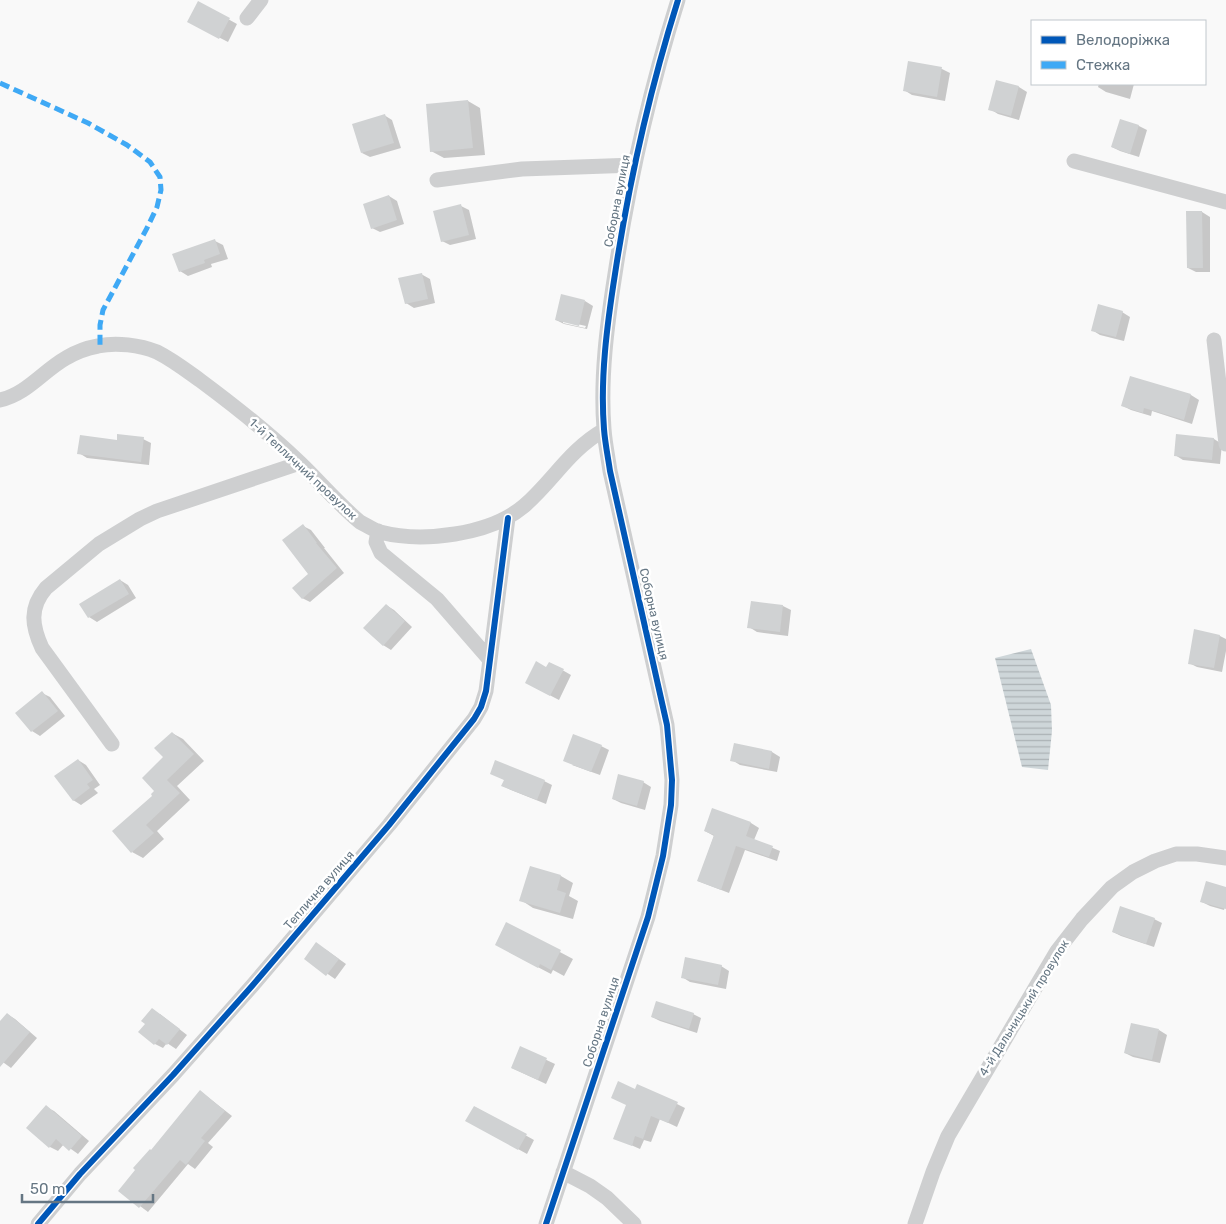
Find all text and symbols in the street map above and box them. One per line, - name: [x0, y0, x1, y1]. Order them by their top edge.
- legend: [1031, 20, 1206, 85]
- text: Велодоріжка: [1076, 31, 1170, 49]
- text: Стежка: [1076, 56, 1130, 74]
- street label: Соборна вулиця: [601, 154, 633, 248]
- street label: 1-й Тепличний провулок: [246, 415, 360, 523]
- street label: Соборна вулиця: [637, 567, 671, 661]
- street label: Теплична вулиця: [281, 848, 357, 932]
- street label: 4-й Дальницький провулок: [976, 937, 1072, 1079]
- street label: Соборна вулиця: [580, 975, 622, 1069]
- scale bar: [22, 1172, 154, 1204]
- text: 50 m: [30, 1180, 65, 1198]

